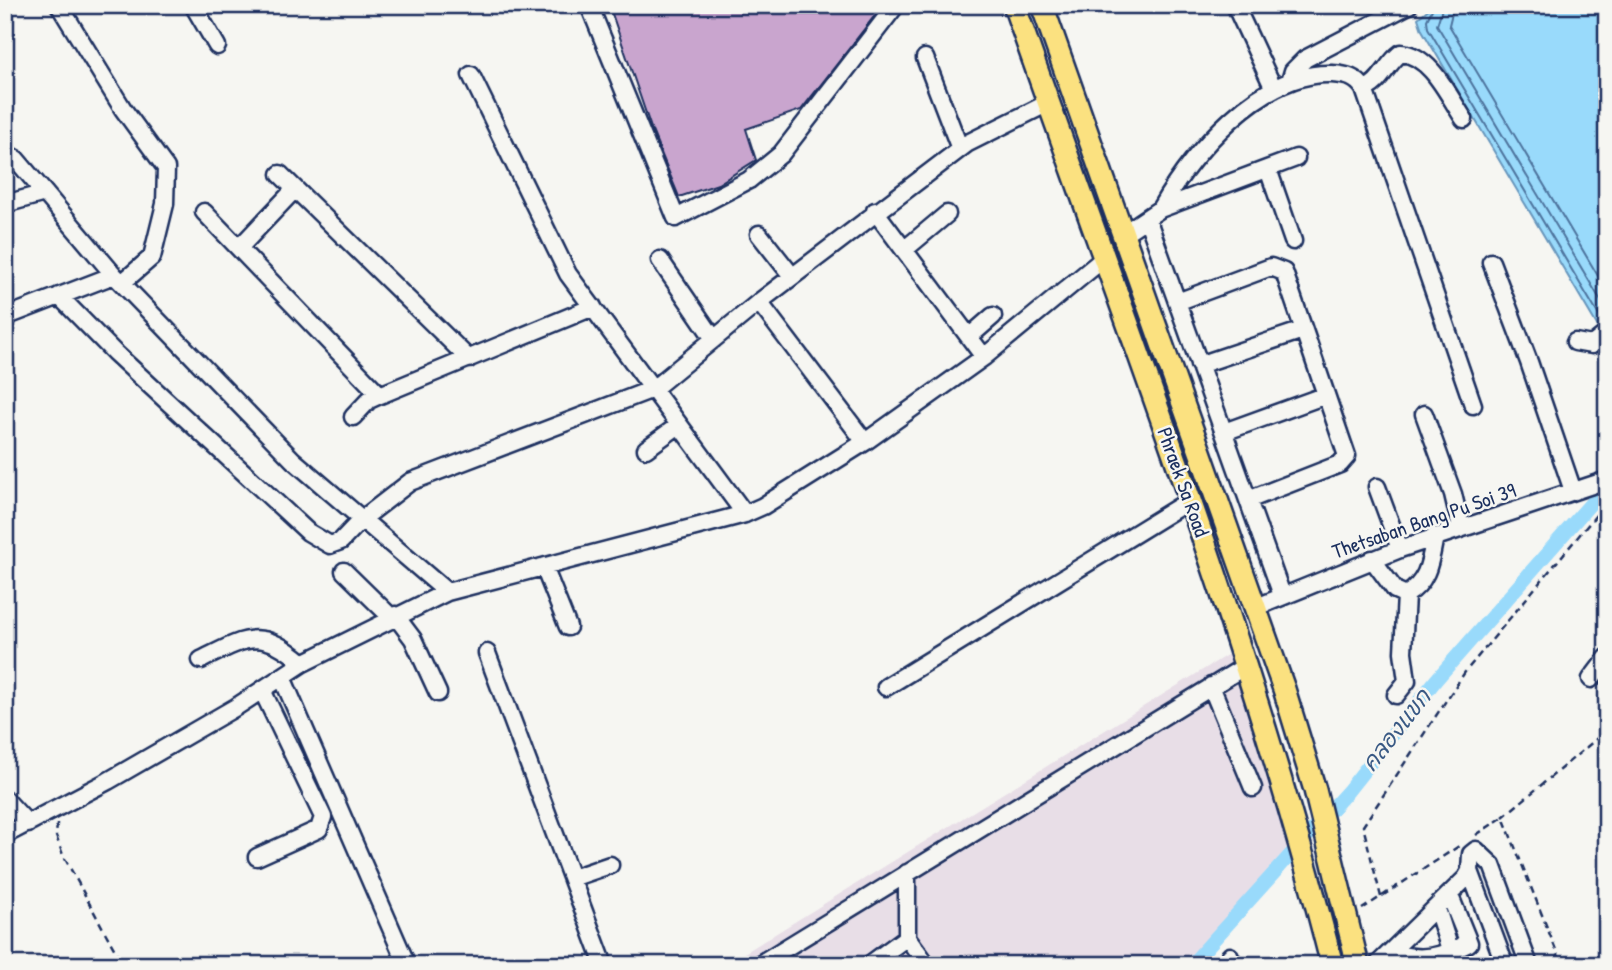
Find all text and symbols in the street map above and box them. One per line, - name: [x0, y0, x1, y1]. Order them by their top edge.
- street label: Phraek Sa Road: [1150, 423, 1217, 540]
- street label: Thetsaban Bang Pu Soi 39: [1328, 475, 1520, 566]
- water label: คลองแขก: [1354, 681, 1438, 777]

